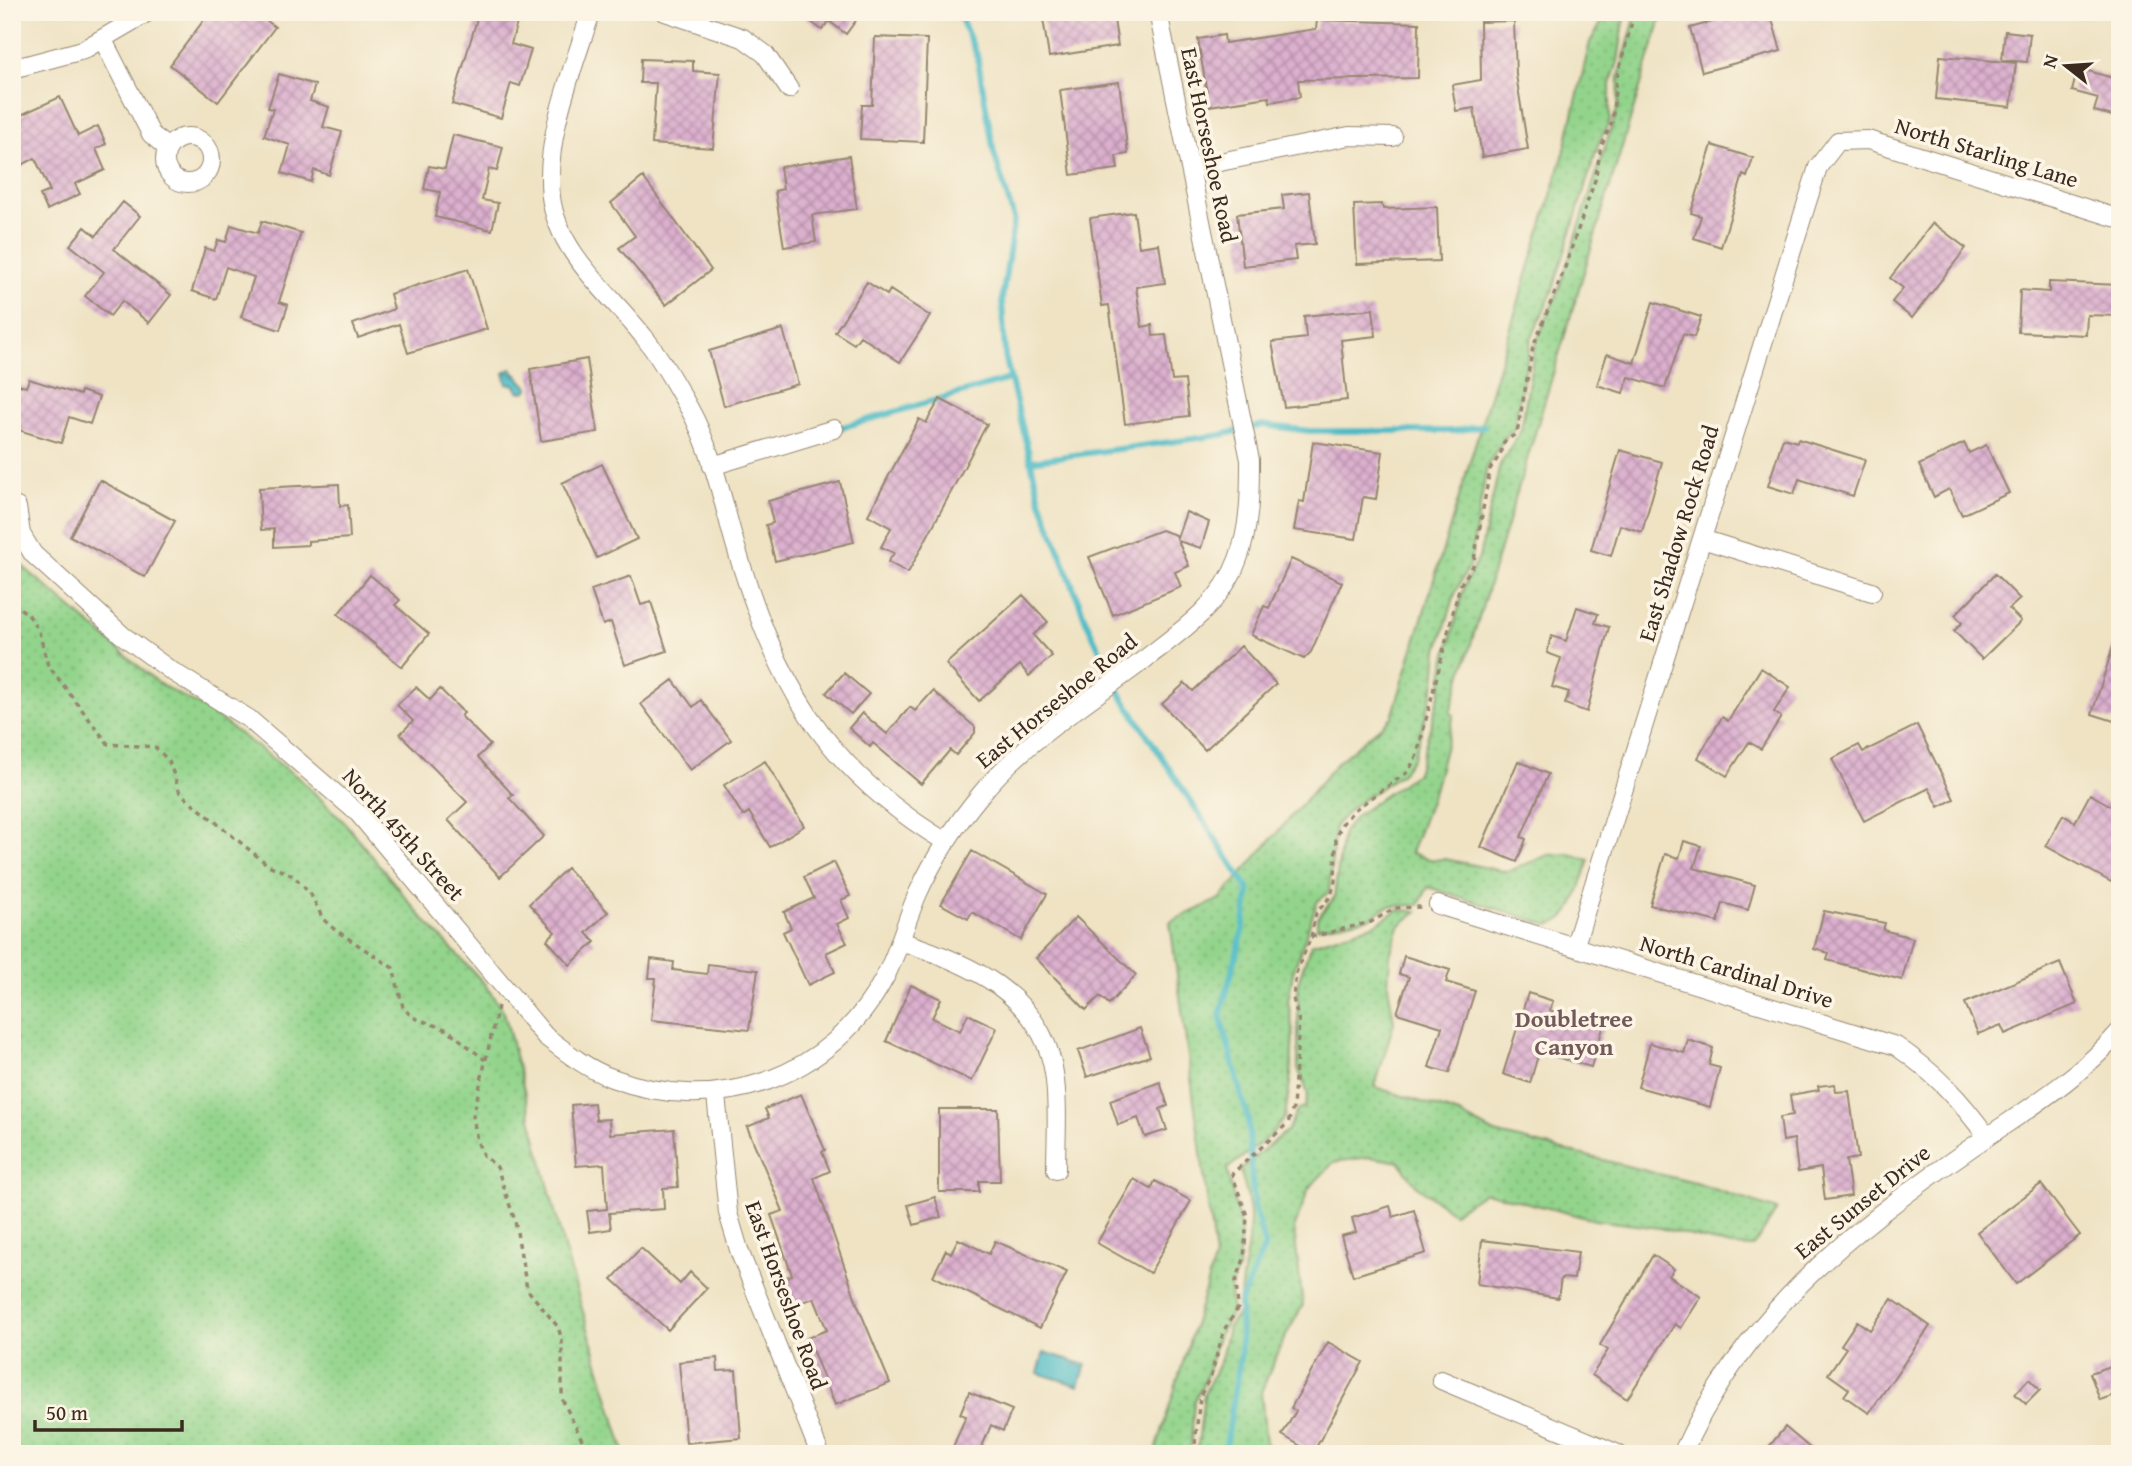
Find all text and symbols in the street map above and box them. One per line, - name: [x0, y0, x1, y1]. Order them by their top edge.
- north arrow: [2030, 32, 2100, 102]
- street label: East Horseshoe Road: [1173, 44, 1247, 246]
- text: N: [2034, 51, 2065, 71]
- street label: North Starling Lane: [1891, 108, 2083, 196]
- street label: East Shadow Rock Road: [1629, 420, 1727, 645]
- street label: East Horseshoe Road: [968, 624, 1144, 775]
- street label: North 45th Street: [335, 760, 473, 908]
- street label: North Cardinal Drive: [1636, 926, 1838, 1016]
- district label: Doubletree Canyon: [1515, 1001, 1633, 1064]
- street label: East Sunset Drive: [1787, 1136, 1937, 1266]
- street label: East Horseshoe Road: [737, 1196, 837, 1395]
- scale bar: [35, 1389, 182, 1433]
- text: 50 m: [46, 1397, 88, 1428]

